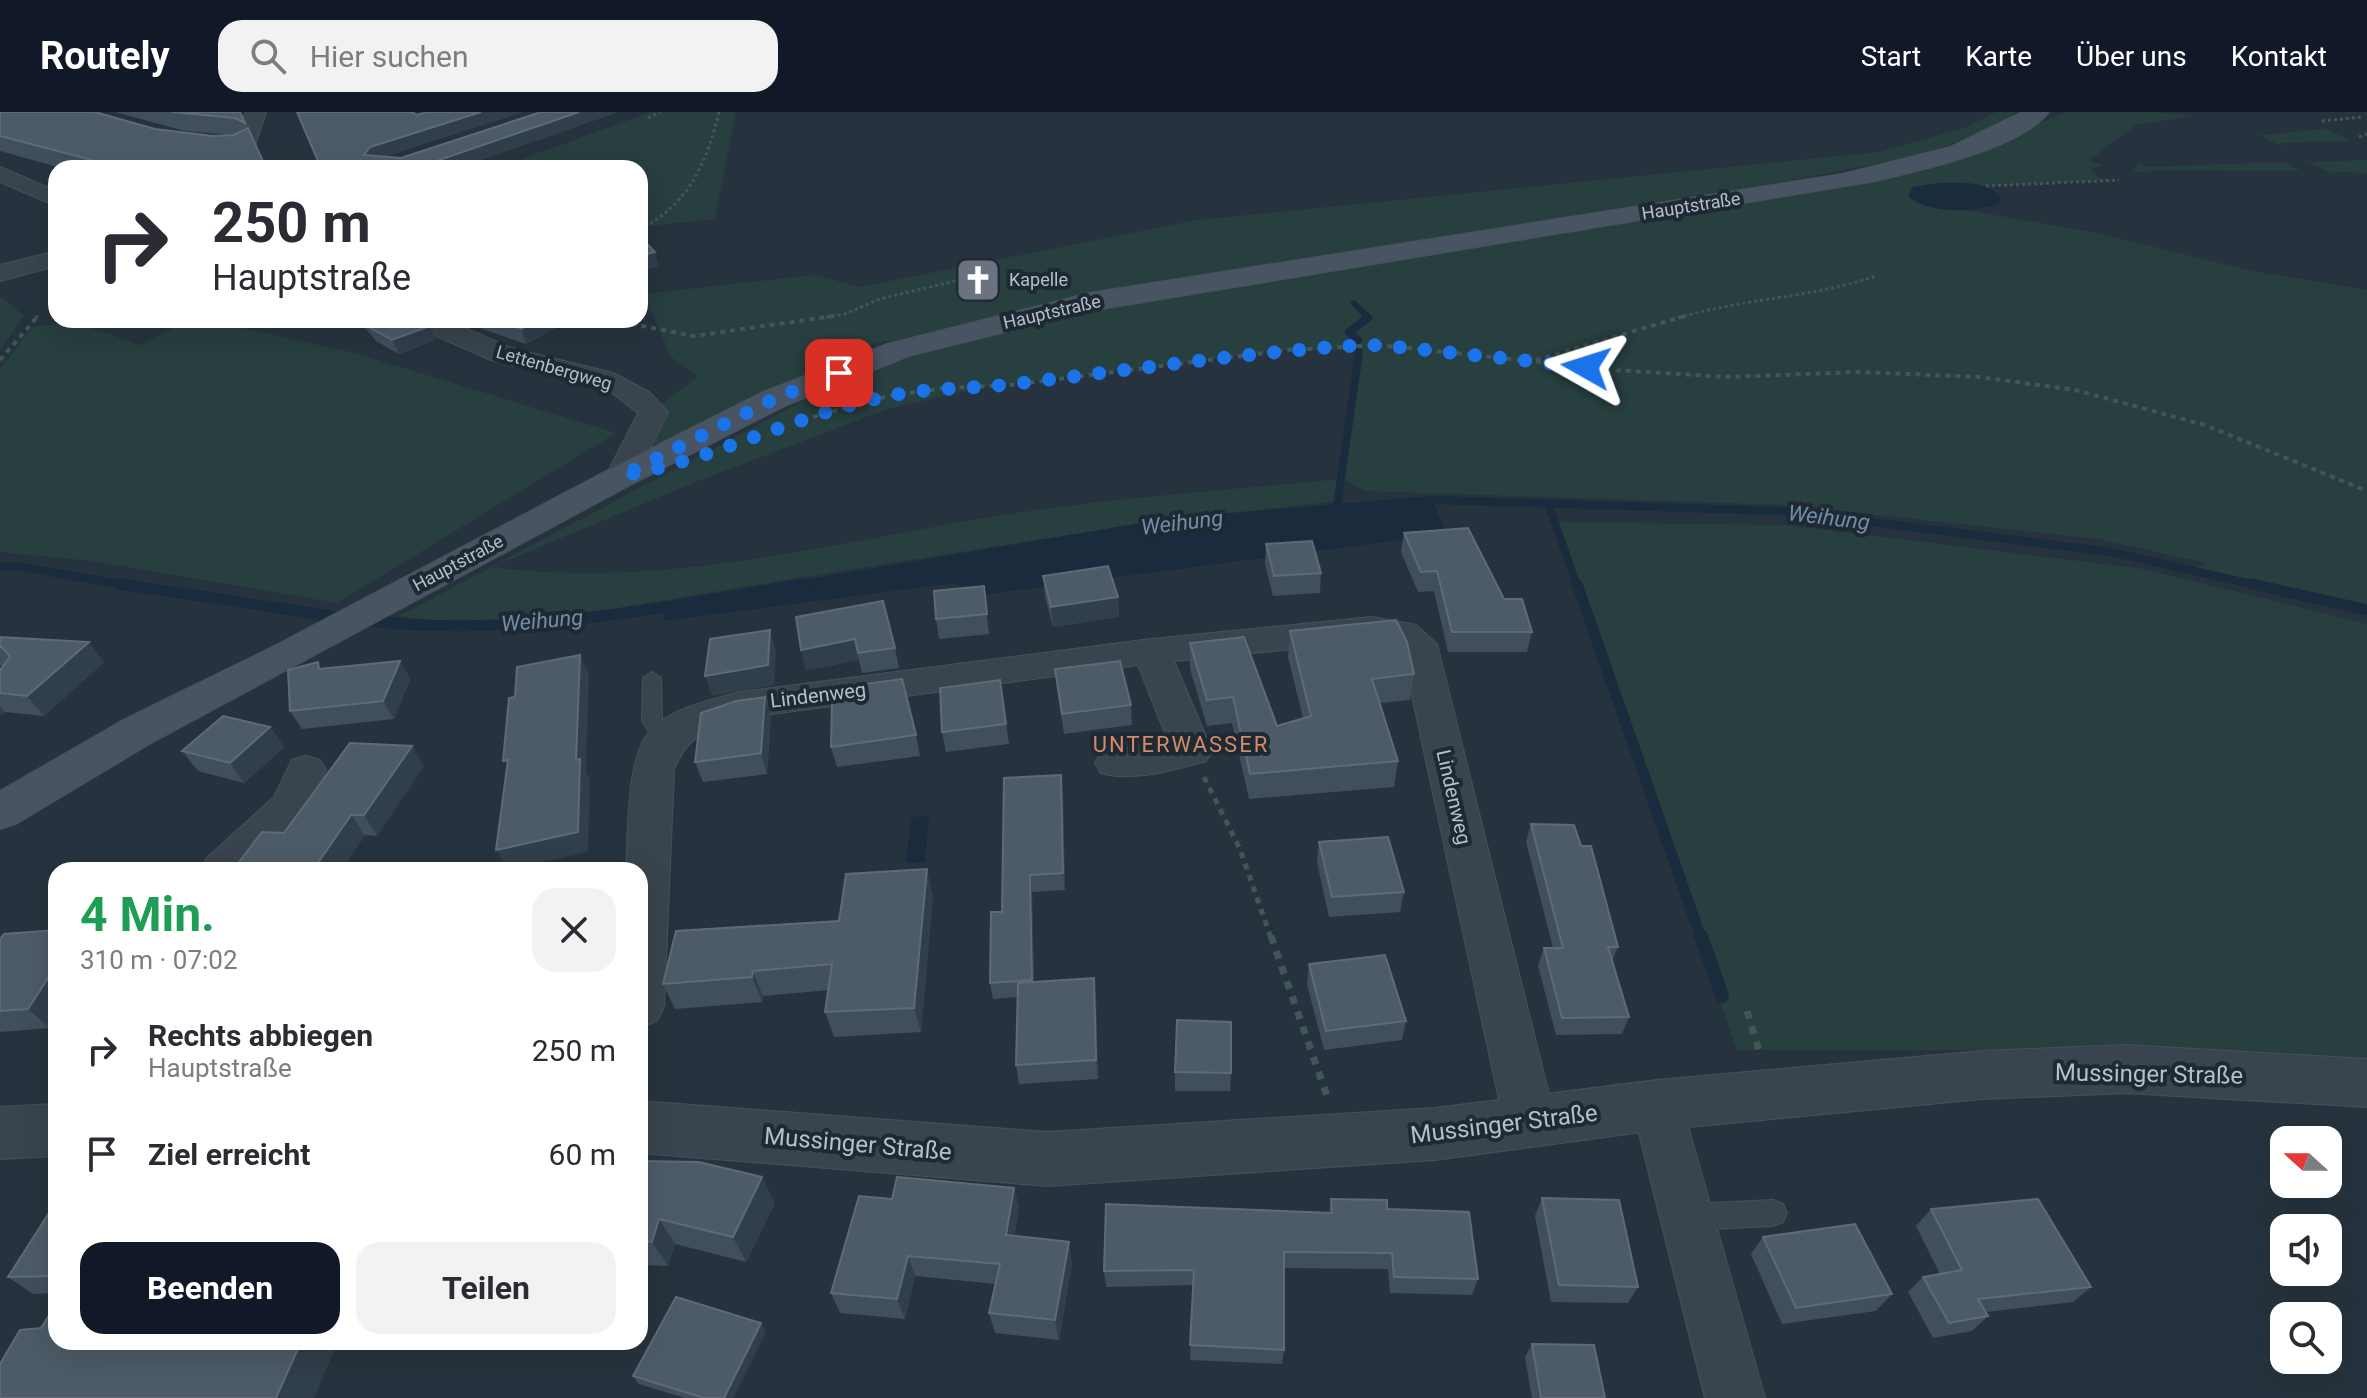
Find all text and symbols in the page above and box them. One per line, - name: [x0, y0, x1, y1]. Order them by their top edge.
- search box: [218, 20, 778, 92]
- text: Routely: [40, 34, 170, 78]
- icon: search: [246, 34, 290, 78]
- text: Hier suchen: [310, 39, 469, 74]
- text: Start: [1861, 40, 1921, 73]
- text: Karte: [1965, 40, 2032, 73]
- text: Über uns: [2076, 40, 2187, 73]
- text: Kontakt: [2231, 40, 2327, 73]
- street label: Hauptstraße: [1640, 187, 1742, 224]
- text: 250 m: [212, 190, 371, 256]
- icon: right: [80, 192, 184, 296]
- church icon: Kapelle: [954, 256, 1002, 304]
- text: Hauptstraße: [212, 257, 411, 299]
- place label: Kapelle: [1009, 269, 1068, 290]
- street label: Hauptstraße: [1001, 290, 1103, 333]
- position arrow: [1544, 325, 1628, 409]
- pin: [805, 339, 873, 407]
- street label: Lettenbergweg: [494, 341, 614, 394]
- icon: arrive: [817, 351, 861, 395]
- water label: Weihung: [1787, 500, 1871, 535]
- water label: Weihung: [1140, 505, 1224, 540]
- street label: Hauptstraße: [409, 530, 507, 595]
- water label: Weihung: [500, 604, 584, 637]
- street label: Lindenweg: [769, 677, 867, 713]
- district label: UNTERWASSER: [1093, 732, 1269, 757]
- street label: Lindenweg: [1431, 747, 1477, 847]
- text: 4 Min.: [80, 886, 215, 943]
- button: close: [532, 888, 616, 972]
- text: 310 m · 07:02: [80, 945, 238, 975]
- text: Rechts abbiegen: [148, 1018, 373, 1053]
- icon: right: [80, 1028, 124, 1072]
- text: 250 m: [532, 1033, 616, 1068]
- text: Hauptstraße: [148, 1053, 292, 1083]
- street label: Mussinger Straße: [2055, 1058, 2243, 1090]
- street label: Mussinger Straße: [1409, 1099, 1599, 1149]
- street label: Mussinger Straße: [763, 1122, 953, 1166]
- north arrow: [2270, 1126, 2342, 1198]
- map controls: [2270, 1126, 2342, 1374]
- icon: arrive: [80, 1132, 124, 1176]
- text: Ziel erreicht: [148, 1137, 310, 1172]
- text: 60 m: [549, 1137, 616, 1172]
- button: sound: [2270, 1214, 2342, 1286]
- button: Beenden: [80, 1242, 340, 1334]
- button: Teilen: [356, 1242, 616, 1334]
- button: search: [2270, 1302, 2342, 1374]

